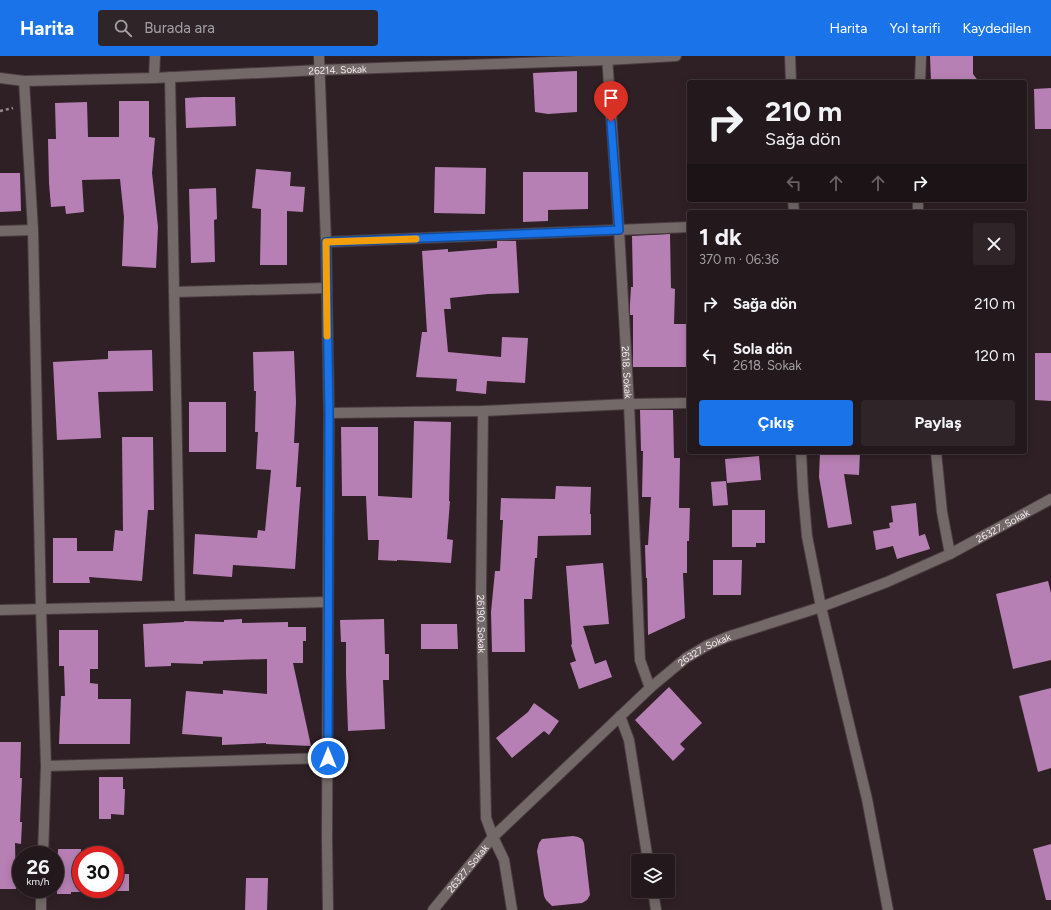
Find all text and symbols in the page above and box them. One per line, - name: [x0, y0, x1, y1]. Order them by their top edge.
- search box: [98, 10, 378, 46]
- text: Harita: [20, 17, 74, 40]
- icon: search: [112, 17, 134, 39]
- text: Burada ara: [144, 19, 215, 37]
- text: Harita: [829, 20, 867, 37]
- text: Yol tarifi: [889, 20, 941, 37]
- text: Kaydedilen: [963, 20, 1031, 37]
- street label: 26214. Sokak: [308, 62, 367, 78]
- pin: [594, 81, 628, 122]
- icon: arrive: [600, 87, 622, 109]
- text: 210 m: [765, 94, 842, 128]
- icon: right: [699, 96, 751, 148]
- text: Sağa dön: [765, 128, 840, 150]
- icon: left: [783, 172, 805, 194]
- icon: ahead: [825, 172, 847, 194]
- icon: ahead: [867, 172, 889, 194]
- icon: right: [909, 172, 931, 194]
- text: 1 dk: [699, 222, 742, 251]
- button: close: [973, 223, 1015, 265]
- text: 370 m · 06:36: [699, 252, 779, 267]
- icon: right: [699, 293, 721, 315]
- text: Sağa dön: [733, 295, 797, 313]
- text: 210 m: [974, 295, 1015, 313]
- text: Sola dön: [733, 340, 792, 358]
- icon: left: [699, 345, 721, 367]
- street label: 2618. Sokak: [619, 346, 635, 399]
- text: 120 m: [974, 347, 1015, 365]
- text: 2618. Sokak: [733, 358, 802, 373]
- button: Çıkış: [699, 400, 853, 446]
- button: Paylaş: [861, 400, 1015, 446]
- street label: 26327. Sokak: [974, 506, 1032, 546]
- street label: 26190. Sokak: [474, 594, 488, 654]
- street label: 26327. Sokak: [675, 630, 733, 669]
- position arrow: [307, 737, 349, 779]
- street label: 26327. Sokak: [444, 842, 491, 895]
- speed limit sign: 30: [72, 846, 124, 898]
- map controls: [631, 854, 675, 898]
- button: layers: [631, 854, 675, 898]
- text: 26: [26, 855, 50, 879]
- text: km/h: [27, 875, 49, 888]

